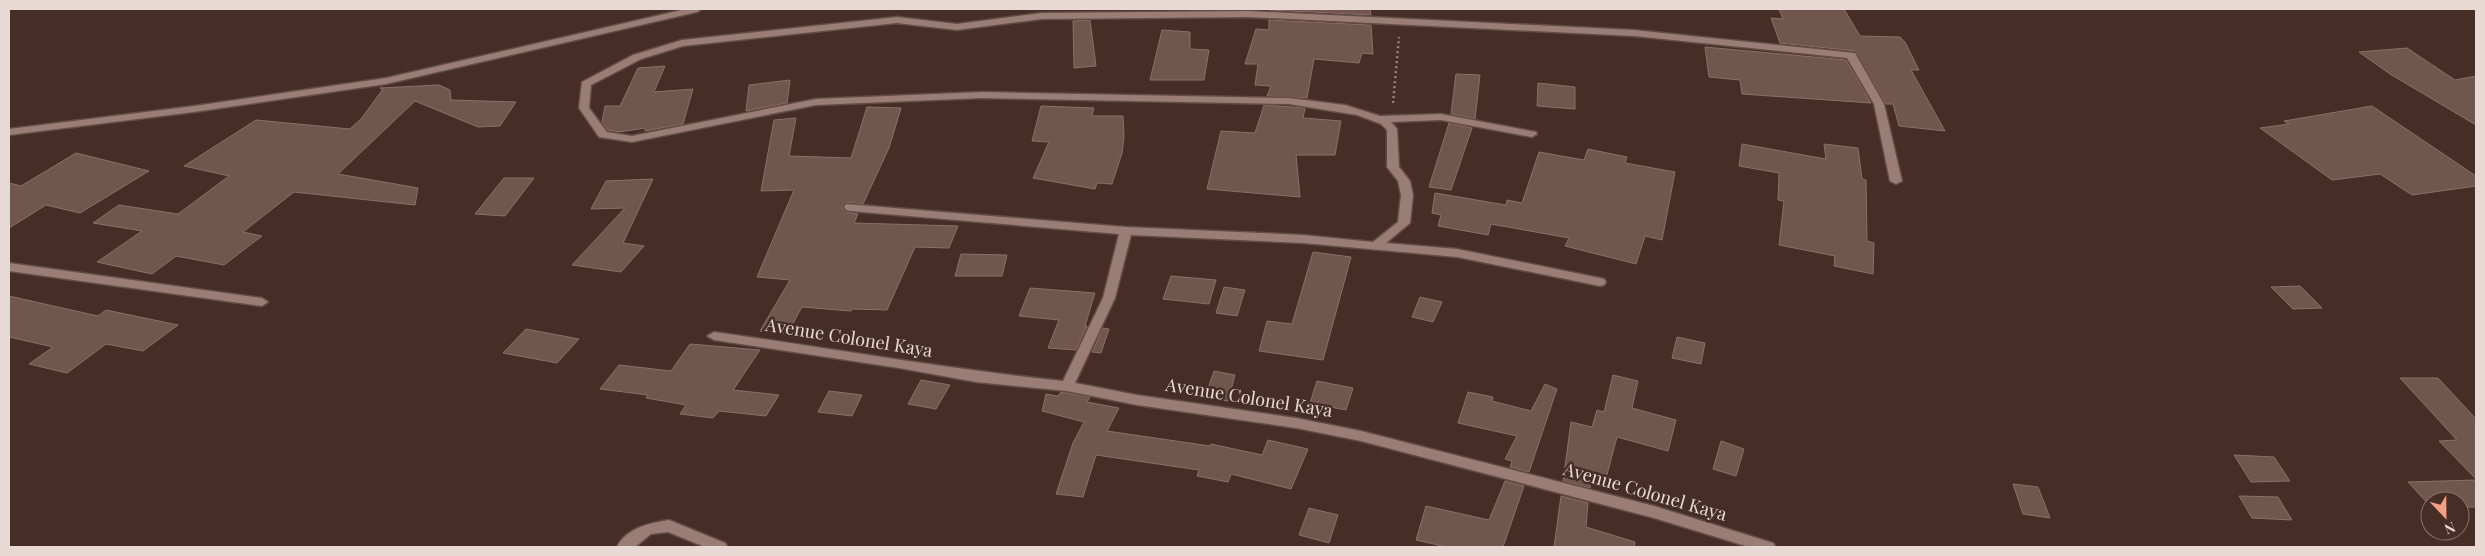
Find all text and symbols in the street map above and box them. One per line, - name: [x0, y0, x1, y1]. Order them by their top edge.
- street label: Avenue Colonel Kaya: [763, 312, 934, 362]
- street label: Avenue Colonel Kaya: [1163, 372, 1334, 422]
- street label: Avenue Colonel Kaya: [1560, 456, 1730, 526]
- north arrow: [2420, 491, 2470, 541]
- text: N: [2442, 518, 2458, 539]

